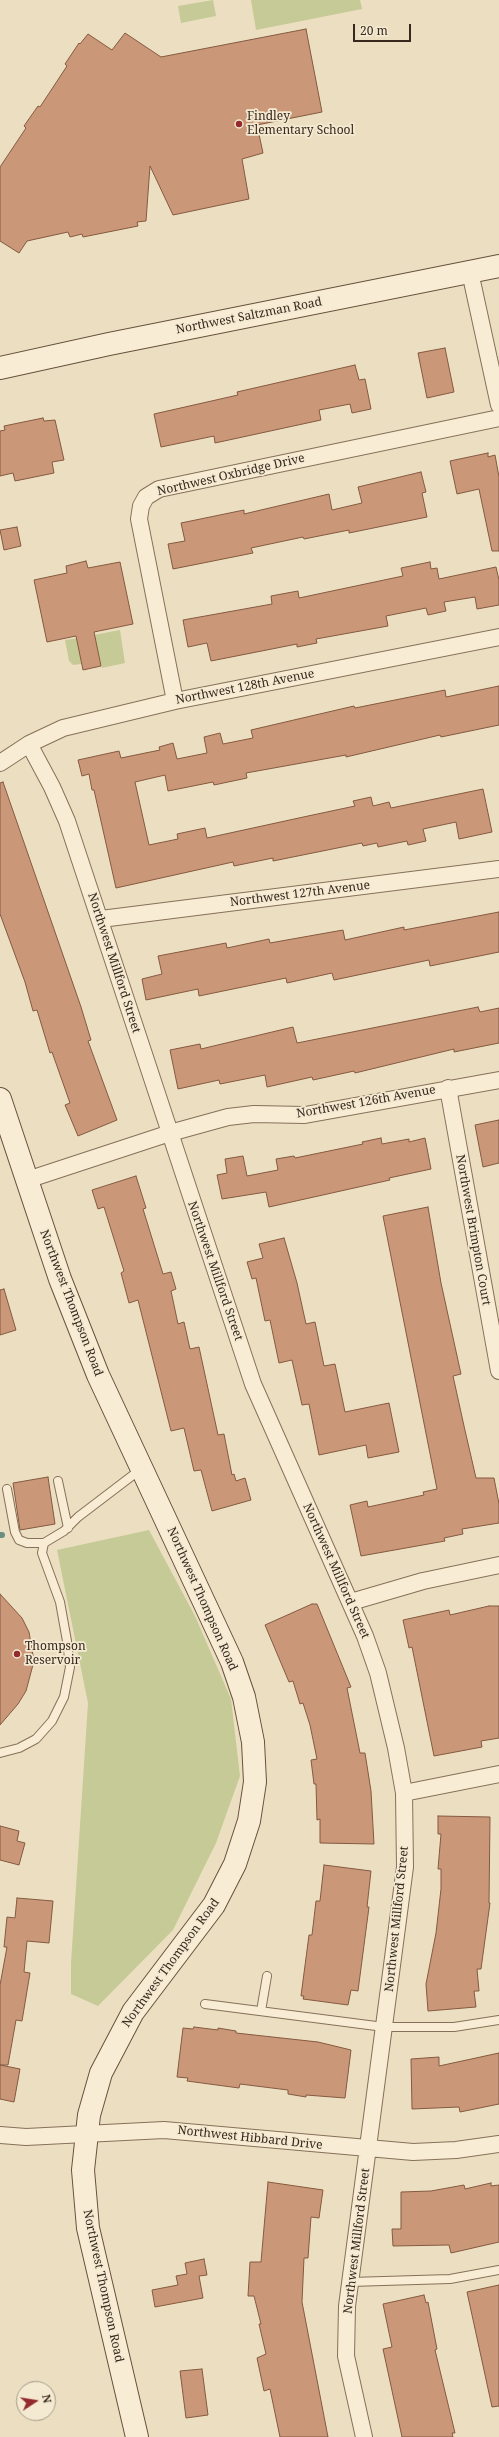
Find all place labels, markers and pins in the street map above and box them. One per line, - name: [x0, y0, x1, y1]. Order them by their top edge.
- place label: Findley Elementary School: [247, 110, 354, 138]
- marker: Findley Elementary School: [234, 119, 244, 129]
- place label: Thompson Reservoir: [25, 1640, 86, 1668]
- marker: Thompson Reservoir: [12, 1649, 22, 1659]

